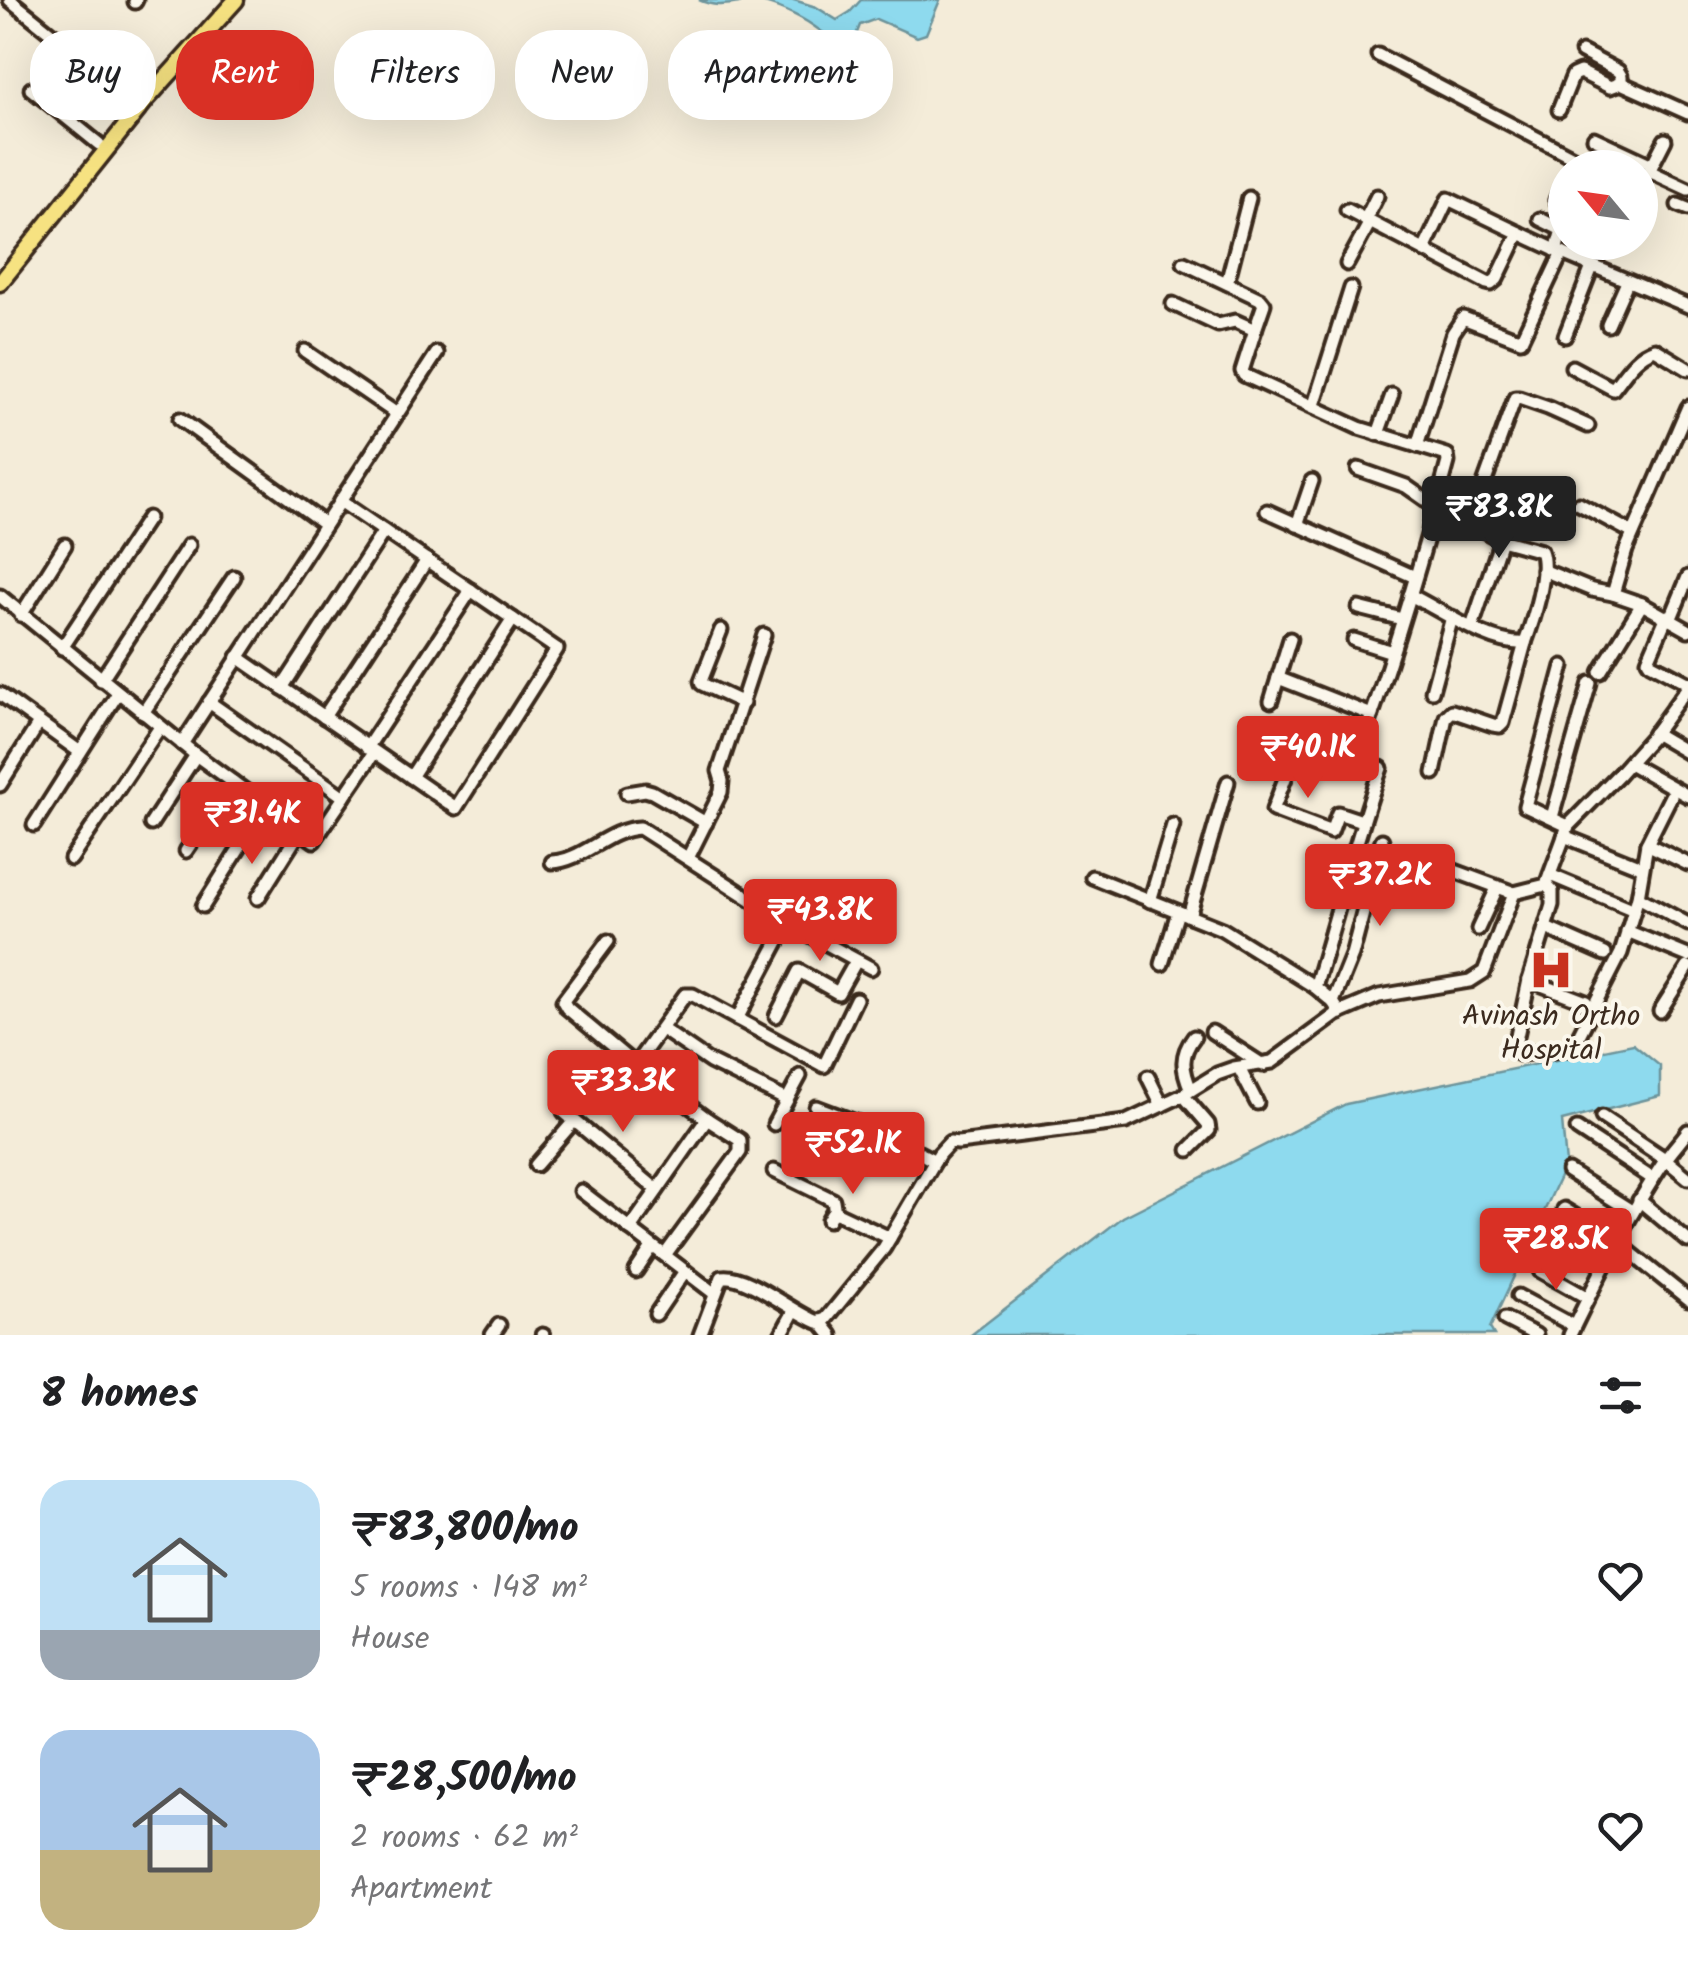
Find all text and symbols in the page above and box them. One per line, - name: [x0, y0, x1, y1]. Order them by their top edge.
- chip: Buy: [30, 30, 156, 120]
- chip: Rent: [176, 30, 314, 120]
- chip: Filters: [334, 30, 495, 120]
- chip: New: [515, 30, 648, 120]
- chip: Apartment: [668, 30, 893, 120]
- north arrow: [1548, 150, 1658, 260]
- map controls: [1548, 150, 1658, 260]
- pin: ₹83.8K: [1418, 476, 1580, 561]
- text: ₹83.8K: [1444, 483, 1554, 534]
- pin: ₹40.1K: [1227, 716, 1389, 801]
- text: ₹40.1K: [1259, 723, 1357, 774]
- pin: ₹31.4K: [171, 782, 333, 867]
- text: ₹31.4K: [202, 789, 302, 840]
- pin: ₹37.2K: [1299, 844, 1461, 929]
- text: ₹37.2K: [1327, 851, 1433, 902]
- pin: ₹43.8K: [739, 879, 901, 964]
- text: ₹43.8K: [766, 886, 874, 937]
- hospital icon: Avinash Ortho Hospital: [1527, 946, 1575, 994]
- place label: Avinash Ortho Hospital: [1462, 993, 1640, 1075]
- pin: ₹33.3K: [542, 1050, 704, 1135]
- text: ₹33.3K: [569, 1057, 677, 1108]
- pin: ₹52.1K: [772, 1112, 934, 1197]
- text: ₹52.1K: [803, 1119, 903, 1170]
- pin: ₹28.5K: [1475, 1208, 1637, 1293]
- text: ₹28.5K: [1502, 1215, 1610, 1266]
- text: 8 homes: [40, 1362, 198, 1429]
- icon: filters: [1593, 1368, 1648, 1423]
- text: ₹83,800/mo: [350, 1496, 579, 1563]
- icon: home: [120, 1520, 240, 1640]
- icon: heart: [1593, 1553, 1648, 1608]
- text: 5 rooms · 148 m²: [350, 1563, 587, 1614]
- text: House: [350, 1614, 429, 1665]
- text: ₹28,500/mo: [350, 1746, 577, 1813]
- icon: home: [120, 1770, 240, 1890]
- icon: heart: [1593, 1803, 1648, 1858]
- text: 2 rooms · 62 m²: [350, 1813, 578, 1864]
- text: Apartment: [350, 1864, 492, 1915]

